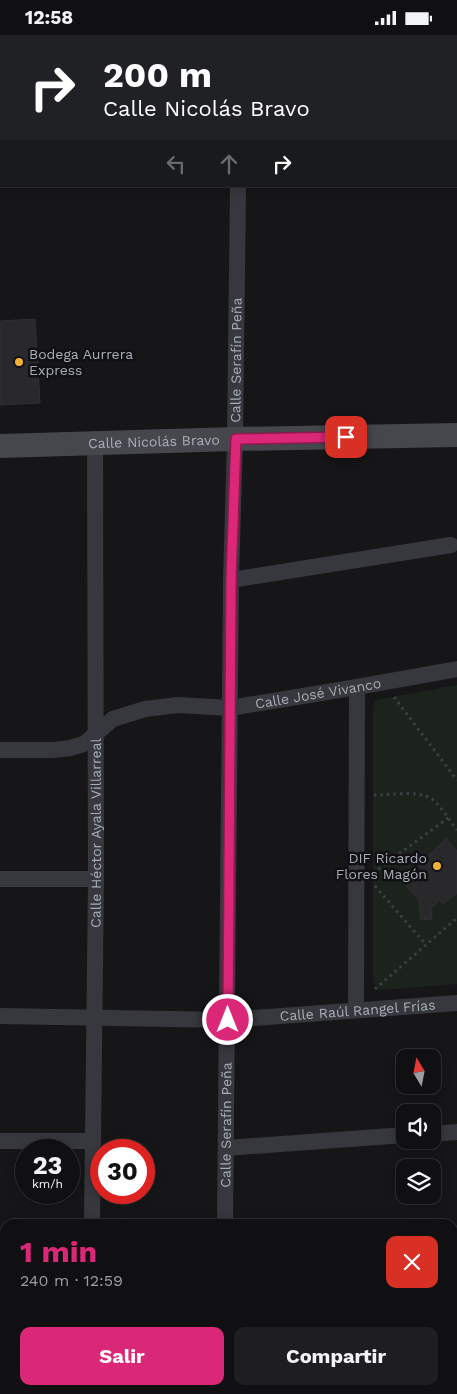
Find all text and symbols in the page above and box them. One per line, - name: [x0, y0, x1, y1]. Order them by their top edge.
- text: 12:58: [25, 6, 73, 29]
- text: 200 m: [103, 54, 212, 96]
- icon: right: [20, 55, 85, 120]
- text: Calle Nicolás Bravo: [103, 96, 310, 121]
- icon: left: [162, 150, 190, 178]
- icon: ahead: [215, 150, 243, 178]
- icon: right: [268, 150, 296, 178]
- street label: Calle Serafín Peña: [227, 297, 245, 423]
- place label: Bodega Aurrera Express: [29, 346, 133, 378]
- marker: Bodega Aurrera Express: [13, 356, 25, 368]
- pin: [325, 416, 367, 458]
- icon: arrive: [332, 423, 360, 451]
- street label: Calle Nicolás Bravo: [88, 431, 220, 451]
- street label: Calle José Vivanco: [254, 675, 382, 712]
- street label: Calle Héctor Ayala Villarreal: [87, 737, 104, 928]
- place label: DIF Ricardo Flores Magón: [336, 850, 427, 882]
- marker: DIF Ricardo Flores Magón: [431, 860, 443, 872]
- position arrow: [201, 993, 253, 1045]
- street label: Calle Raúl Rangel Frías: [279, 997, 436, 1024]
- north arrow: [396, 1049, 441, 1094]
- map controls: [396, 1049, 441, 1204]
- street label: Calle Serafín Peña: [217, 1062, 235, 1188]
- button: sound: [396, 1104, 441, 1149]
- speed limit sign: 30: [90, 1139, 155, 1204]
- text: 23: [33, 1151, 62, 1180]
- button: layers: [396, 1159, 441, 1204]
- text: km/h: [32, 1177, 63, 1191]
- text: 1 min: [20, 1234, 97, 1269]
- button: close: [386, 1236, 438, 1288]
- text: 240 m · 12:59: [20, 1271, 123, 1290]
- button: Salir: [20, 1327, 224, 1385]
- button: Compartir: [234, 1327, 438, 1385]

